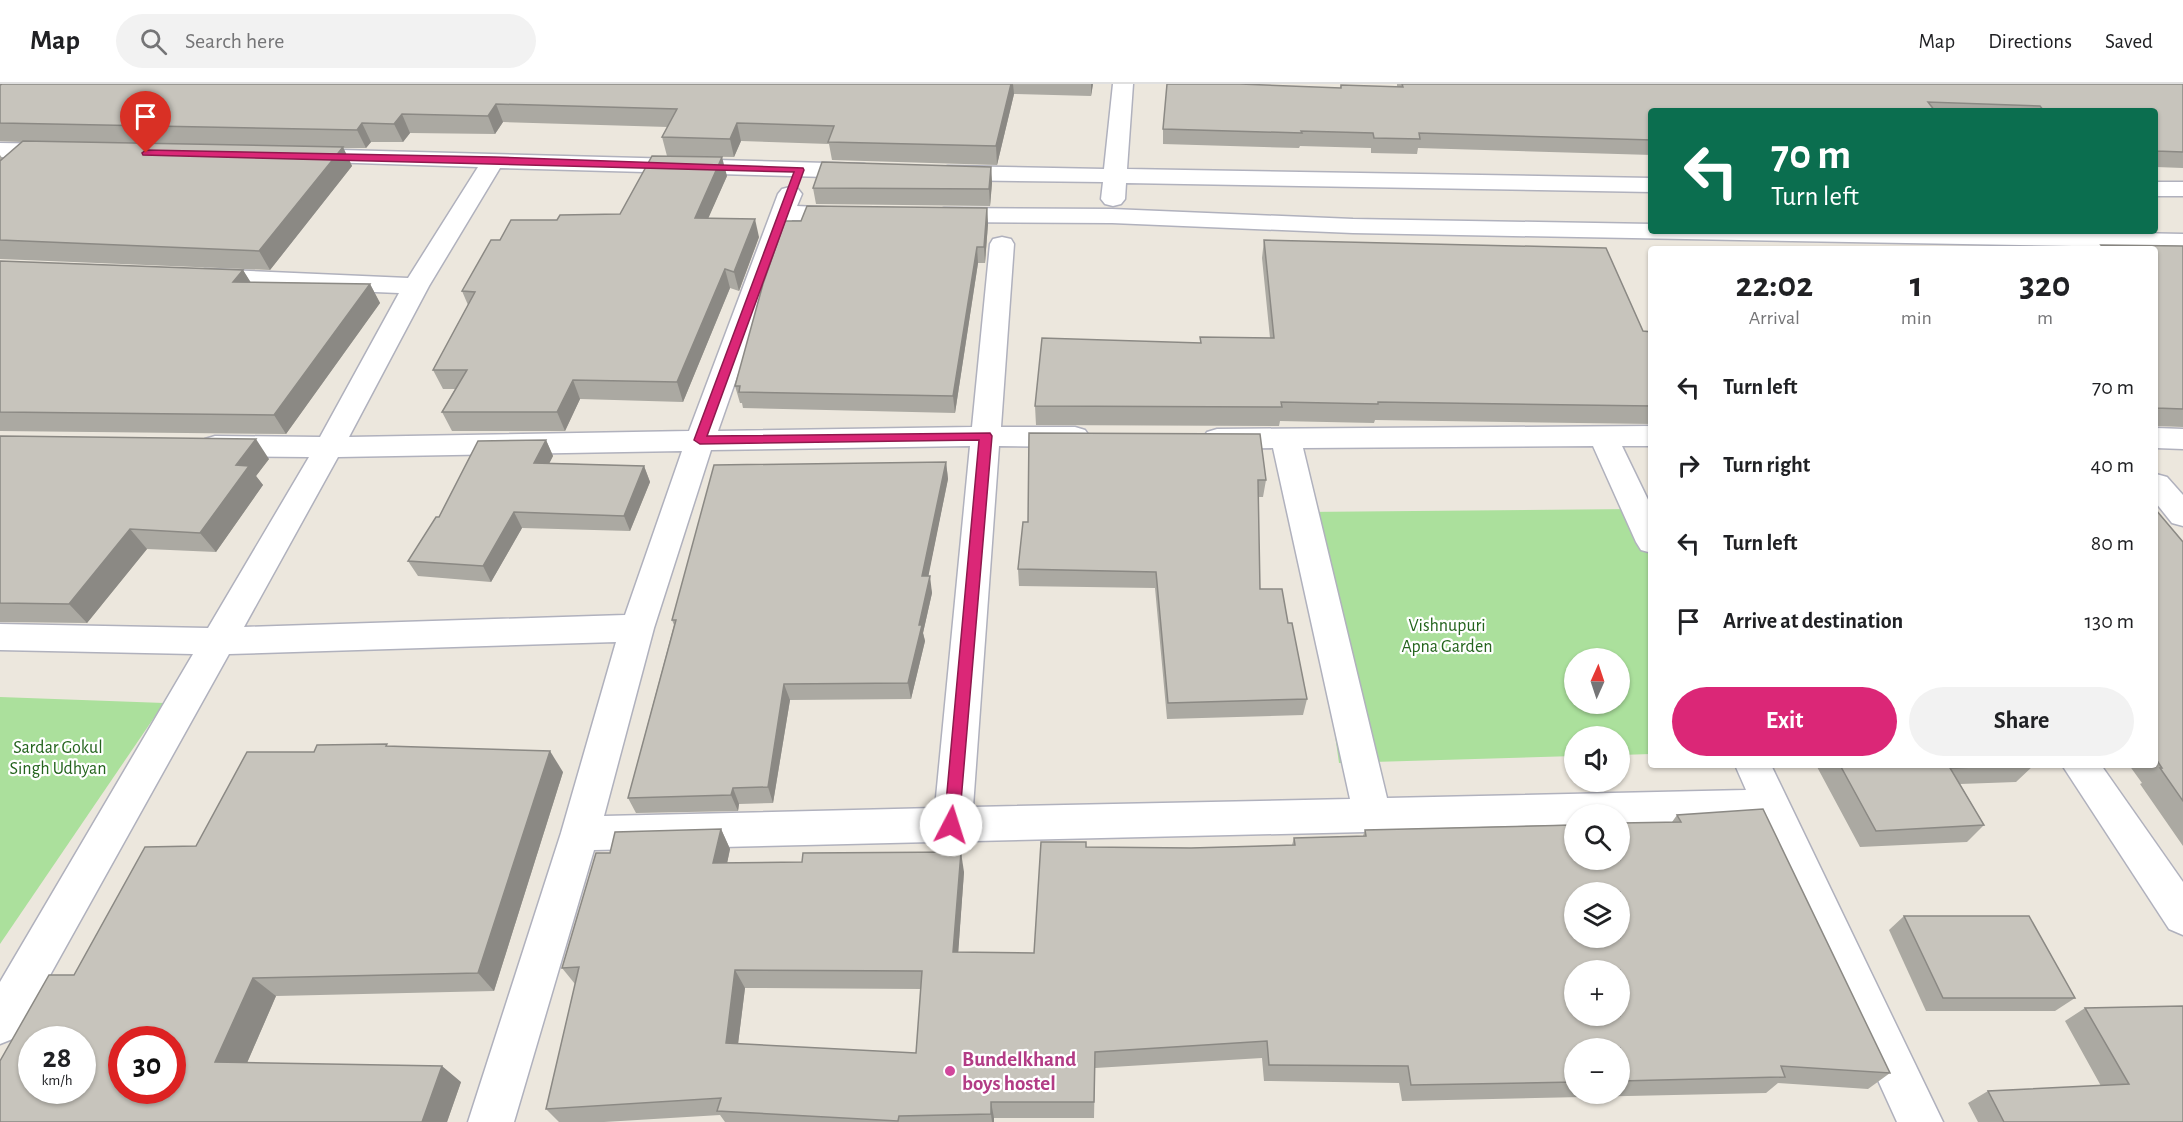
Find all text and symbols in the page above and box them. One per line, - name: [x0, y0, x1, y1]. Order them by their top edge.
- search box: [116, 14, 536, 68]
- icon: search: [137, 25, 170, 58]
- text: Map: [30, 27, 80, 55]
- text: Search here: [185, 30, 284, 52]
- text: Map: [1919, 31, 1955, 52]
- text: Directions: [1988, 31, 2072, 52]
- text: Saved: [2105, 31, 2153, 52]
- pin: [120, 91, 171, 153]
- icon: arrive: [129, 100, 162, 133]
- icon: left: [1672, 132, 1750, 210]
- text: 70 m: [1771, 134, 1851, 176]
- text: Turn left: [1771, 183, 1859, 210]
- text: 22:02: [1735, 267, 1813, 303]
- text: 1: [1910, 267, 1923, 303]
- text: 320: [2019, 267, 2071, 303]
- text: Arrival: [1749, 308, 1800, 328]
- text: min: [1901, 308, 1932, 328]
- text: m: [2037, 308, 2053, 328]
- icon: left: [1672, 371, 1705, 404]
- text: Turn left: [1723, 376, 1797, 398]
- text: 70 m: [2092, 376, 2134, 398]
- icon: right: [1672, 449, 1705, 482]
- text: Turn right: [1723, 454, 1810, 476]
- text: 40 m: [2091, 454, 2134, 476]
- icon: left: [1672, 527, 1705, 560]
- text: Turn left: [1723, 532, 1797, 554]
- text: 80 m: [2091, 532, 2134, 554]
- icon: arrive: [1672, 605, 1705, 638]
- text: Arrive at destination: [1723, 610, 1903, 632]
- text: 130 m: [2085, 610, 2134, 632]
- park label: Vishnupuri Apna Garden: [1401, 617, 1493, 656]
- north arrow: [1564, 648, 1630, 714]
- map controls: [1564, 648, 1630, 1104]
- button: Exit: [1672, 687, 1897, 756]
- button: Share: [1909, 687, 2134, 756]
- button: sound: [1564, 726, 1630, 792]
- park label: Sardar Gokul Singh Udhyan: [9, 739, 107, 778]
- position arrow: [919, 793, 983, 857]
- button: search: [1564, 804, 1630, 870]
- button: layers: [1564, 882, 1630, 948]
- button: +: [1564, 960, 1630, 1026]
- speed limit sign: 30: [108, 1026, 186, 1104]
- button: −: [1564, 1038, 1630, 1104]
- text: 28: [43, 1043, 71, 1073]
- place label: Bundelkhand boys hostel: [962, 1049, 1076, 1094]
- marker: Bundelkhand boys hostel: [943, 1064, 957, 1078]
- text: km/h: [42, 1073, 72, 1088]

